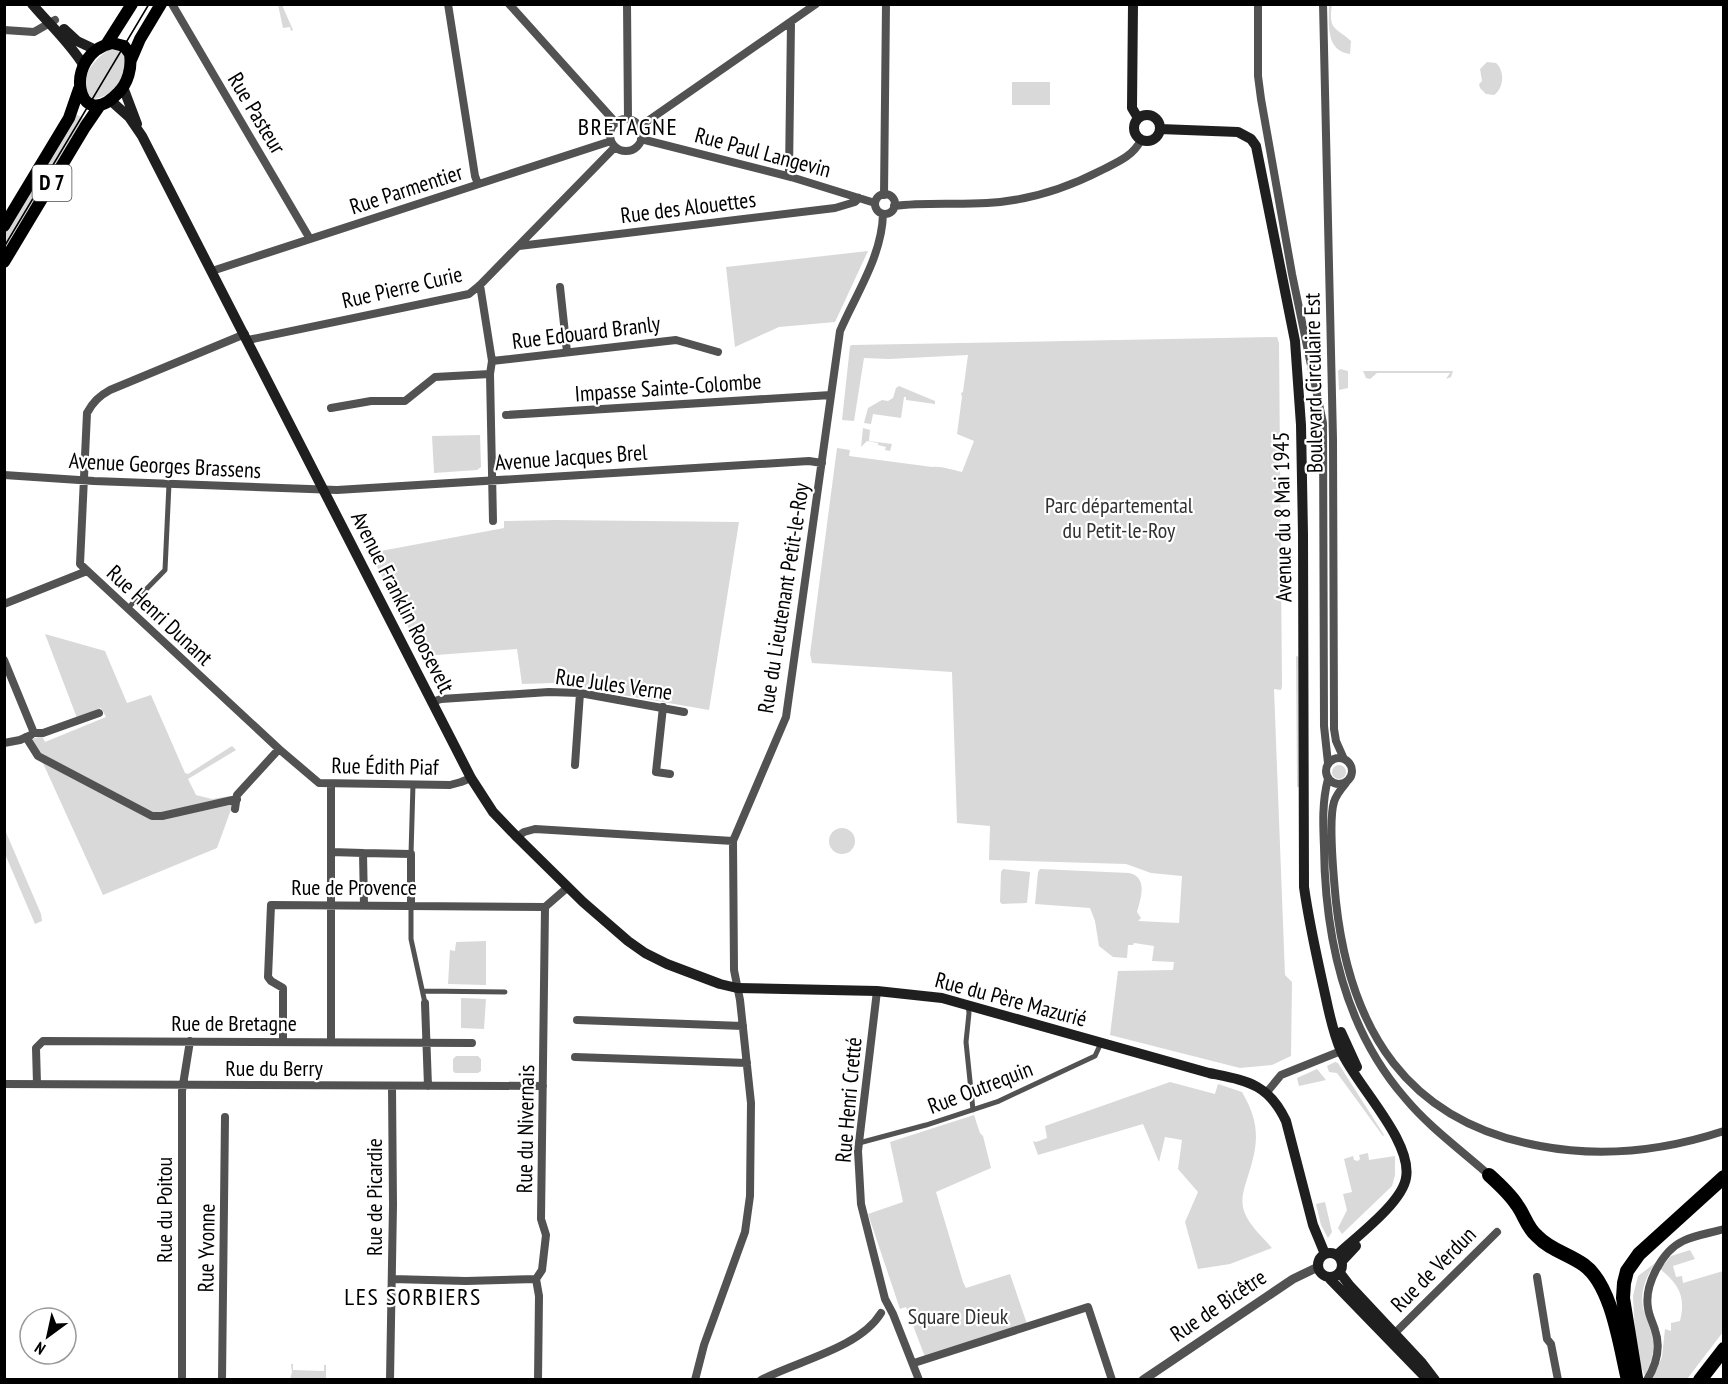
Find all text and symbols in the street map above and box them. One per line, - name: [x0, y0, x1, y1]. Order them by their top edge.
- street label: Rue Pasteur: [222, 67, 292, 159]
- district label: BRETAGNE: [578, 111, 678, 142]
- street label: Rue Paul Langevin: [692, 120, 834, 184]
- street label: Rue Parmentier: [346, 158, 466, 220]
- road number: D 7: [32, 165, 72, 201]
- street label: Rue des Alouettes: [619, 185, 757, 229]
- street label: Rue Pierre Curie: [339, 260, 465, 314]
- street label: Boulevard Circulaire Est: [1297, 293, 1329, 473]
- street label: Rue Edouard Branly: [510, 309, 662, 355]
- street label: Impasse Sainte-Colombe: [574, 367, 762, 407]
- street label: Avenue du 8 Mai 1945: [1267, 432, 1297, 602]
- street label: Avenue Jacques Brel: [494, 438, 649, 476]
- street label: Avenue Georges Brassens: [68, 446, 262, 484]
- street label: Rue du Lieutenant Petit-le-Roy: [751, 480, 815, 715]
- park label: Parc départemental du Petit-le-Roy: [1045, 491, 1194, 544]
- street label: Avenue Franklin Roosevelt: [345, 506, 461, 698]
- street label: Rue Henri Dunant: [101, 559, 219, 671]
- street label: Rue Jules Verne: [554, 662, 674, 706]
- street label: Rue Édith Piaf: [331, 751, 440, 781]
- street label: Rue de Provence: [291, 873, 417, 901]
- street label: Rue du Père Mazurié: [932, 965, 1090, 1033]
- street label: Rue de Bretagne: [171, 1009, 297, 1037]
- street label: Rue Henri Cretté: [829, 1036, 867, 1164]
- street label: Rue du Berry: [225, 1054, 323, 1082]
- street label: Rue Outrequin: [924, 1054, 1036, 1120]
- street label: Rue du Nivernais: [510, 1064, 540, 1194]
- street label: Rue de Picardie: [360, 1138, 388, 1256]
- street label: Rue du Poitou: [150, 1157, 178, 1263]
- street label: Rue Yvonne: [191, 1203, 221, 1293]
- street label: Rue de Verdun: [1384, 1220, 1482, 1318]
- street label: Rue de Bicêtre: [1165, 1263, 1271, 1347]
- district label: LES SORBIERS: [344, 1281, 482, 1312]
- park label: Square Dieuk: [908, 1302, 1009, 1330]
- north arrow: [18, 1306, 78, 1366]
- text: N: [31, 1338, 49, 1359]

